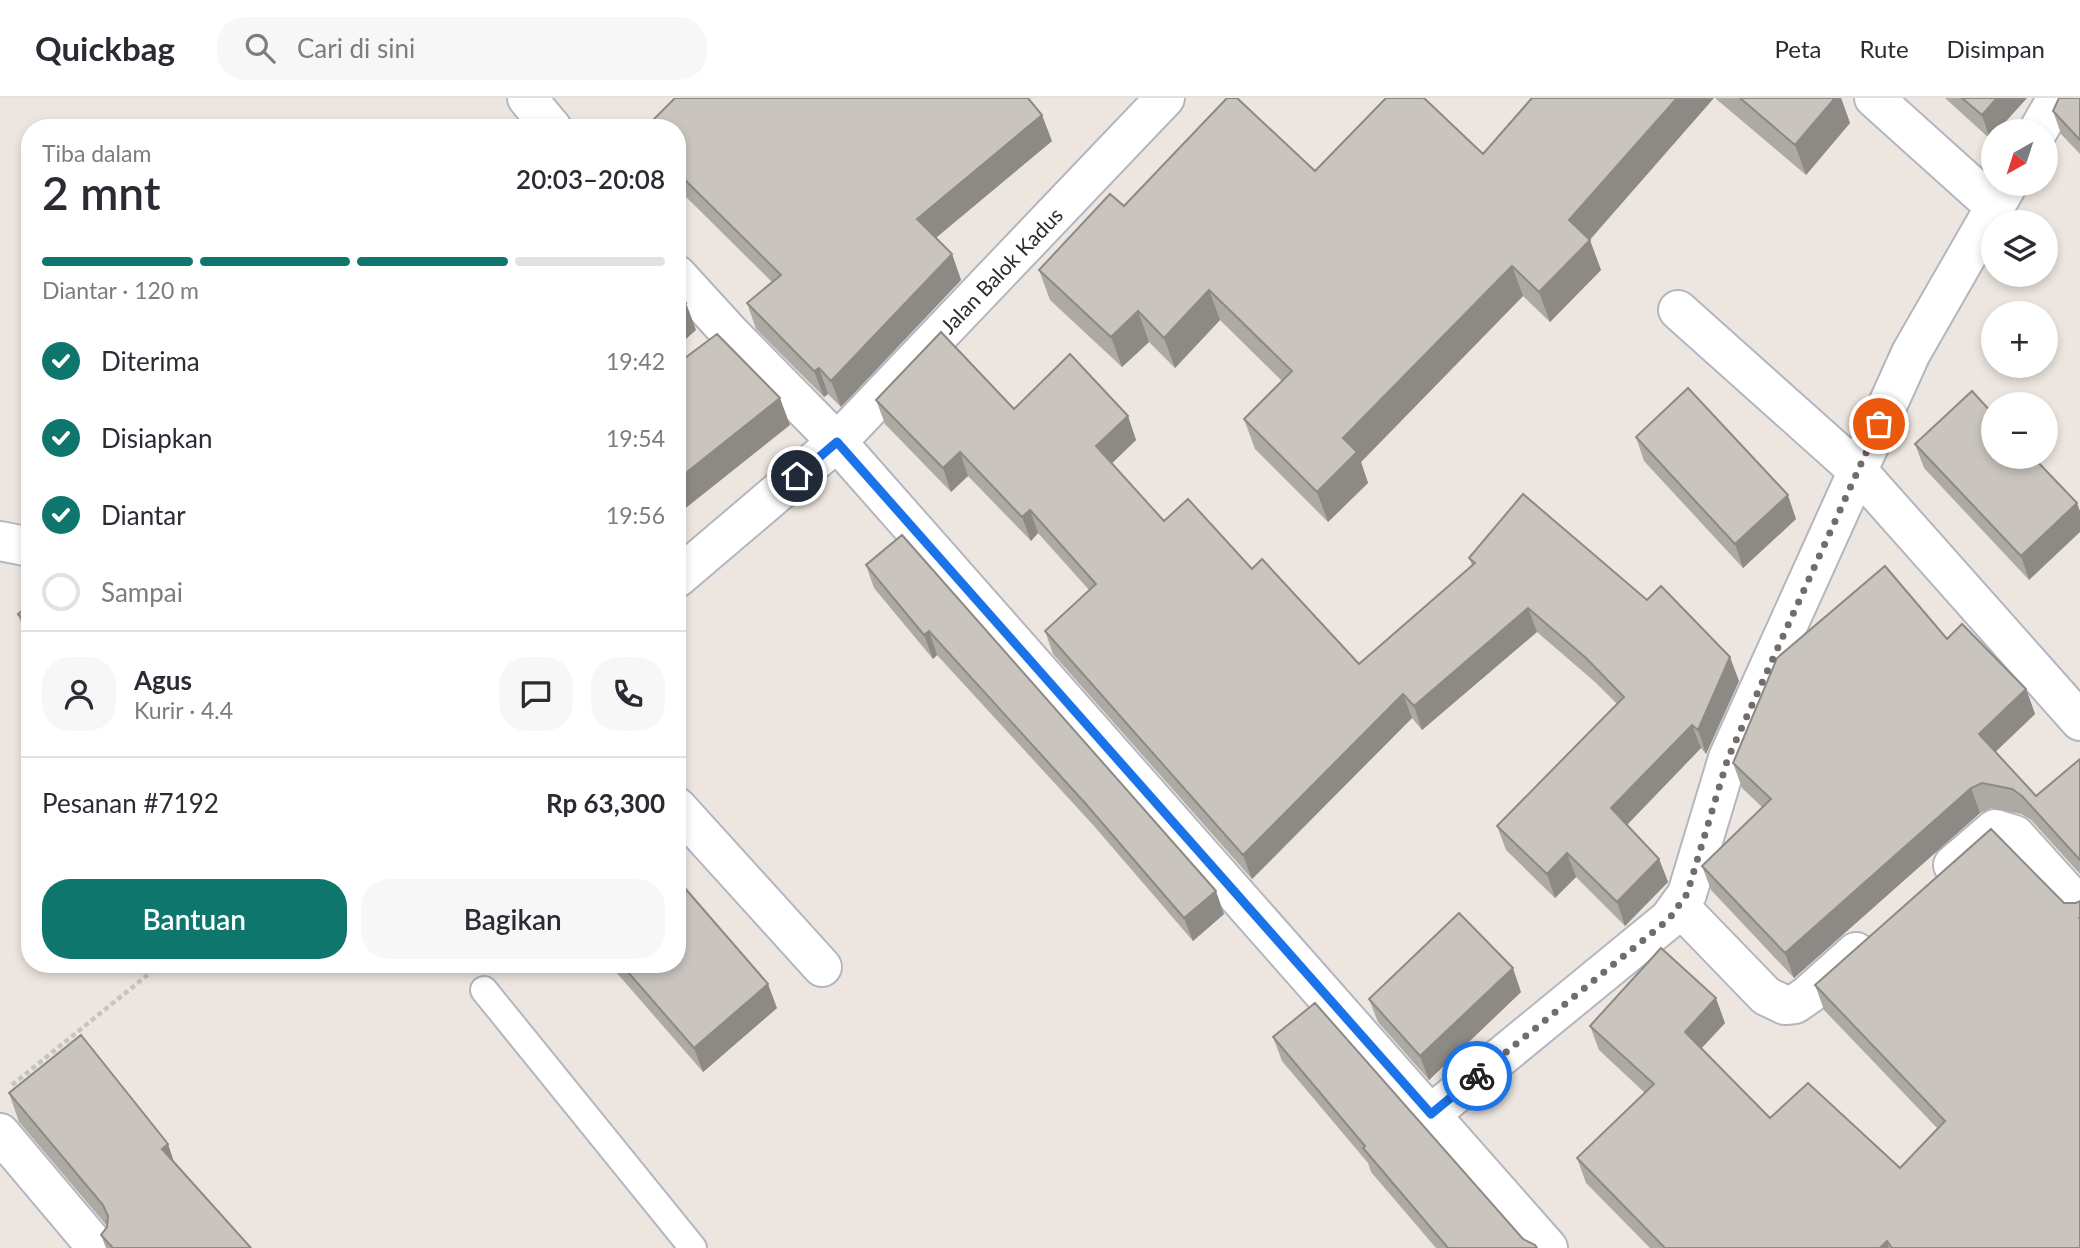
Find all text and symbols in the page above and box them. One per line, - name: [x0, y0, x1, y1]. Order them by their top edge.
- search box: [217, 17, 707, 80]
- text: Quickbag: [35, 28, 175, 68]
- icon: search: [241, 29, 279, 67]
- text: Cari di sini: [297, 32, 415, 64]
- text: Peta: [1775, 34, 1821, 63]
- text: Rute: [1859, 34, 1909, 63]
- text: Disimpan: [1947, 34, 2045, 63]
- north arrow: [1981, 119, 2058, 196]
- map controls: [1981, 119, 2058, 469]
- text: Tiba dalam: [42, 139, 151, 167]
- text: 20:03–20:08: [516, 163, 665, 195]
- text: 2 mnt: [42, 165, 161, 220]
- street label: Jalan Balok Kadus: [935, 202, 1067, 338]
- button: layers: [1981, 210, 2058, 287]
- text: Diantar · 120 m: [42, 276, 199, 304]
- button: +: [1981, 301, 2058, 378]
- icon: check: [42, 342, 80, 380]
- text: Diterima: [101, 345, 200, 377]
- text: 19:42: [606, 347, 665, 375]
- button: −: [1981, 392, 2058, 469]
- pin: [1849, 394, 1909, 454]
- icon: bag: [1860, 405, 1898, 443]
- icon: check: [42, 419, 80, 457]
- text: Disiapkan: [101, 422, 212, 454]
- text: 19:54: [606, 424, 665, 452]
- pin: [767, 446, 827, 506]
- icon: home: [778, 457, 816, 495]
- icon: check: [42, 496, 80, 534]
- text: Diantar: [101, 499, 186, 531]
- text: 19:56: [606, 501, 665, 529]
- text: Sampai: [101, 576, 183, 608]
- button: person: [42, 657, 116, 731]
- button: chat: [499, 657, 573, 731]
- button: phone: [591, 657, 665, 731]
- text: Agus: [134, 664, 192, 696]
- text: Kurir · 4.4: [134, 696, 233, 724]
- text: Pesanan #7192: [42, 787, 219, 819]
- text: Rp 63,300: [546, 787, 665, 819]
- button: Bantuan: [42, 879, 347, 959]
- button: Bagikan: [361, 879, 665, 959]
- courier: [1442, 1041, 1512, 1111]
- icon: bike: [1458, 1057, 1496, 1095]

